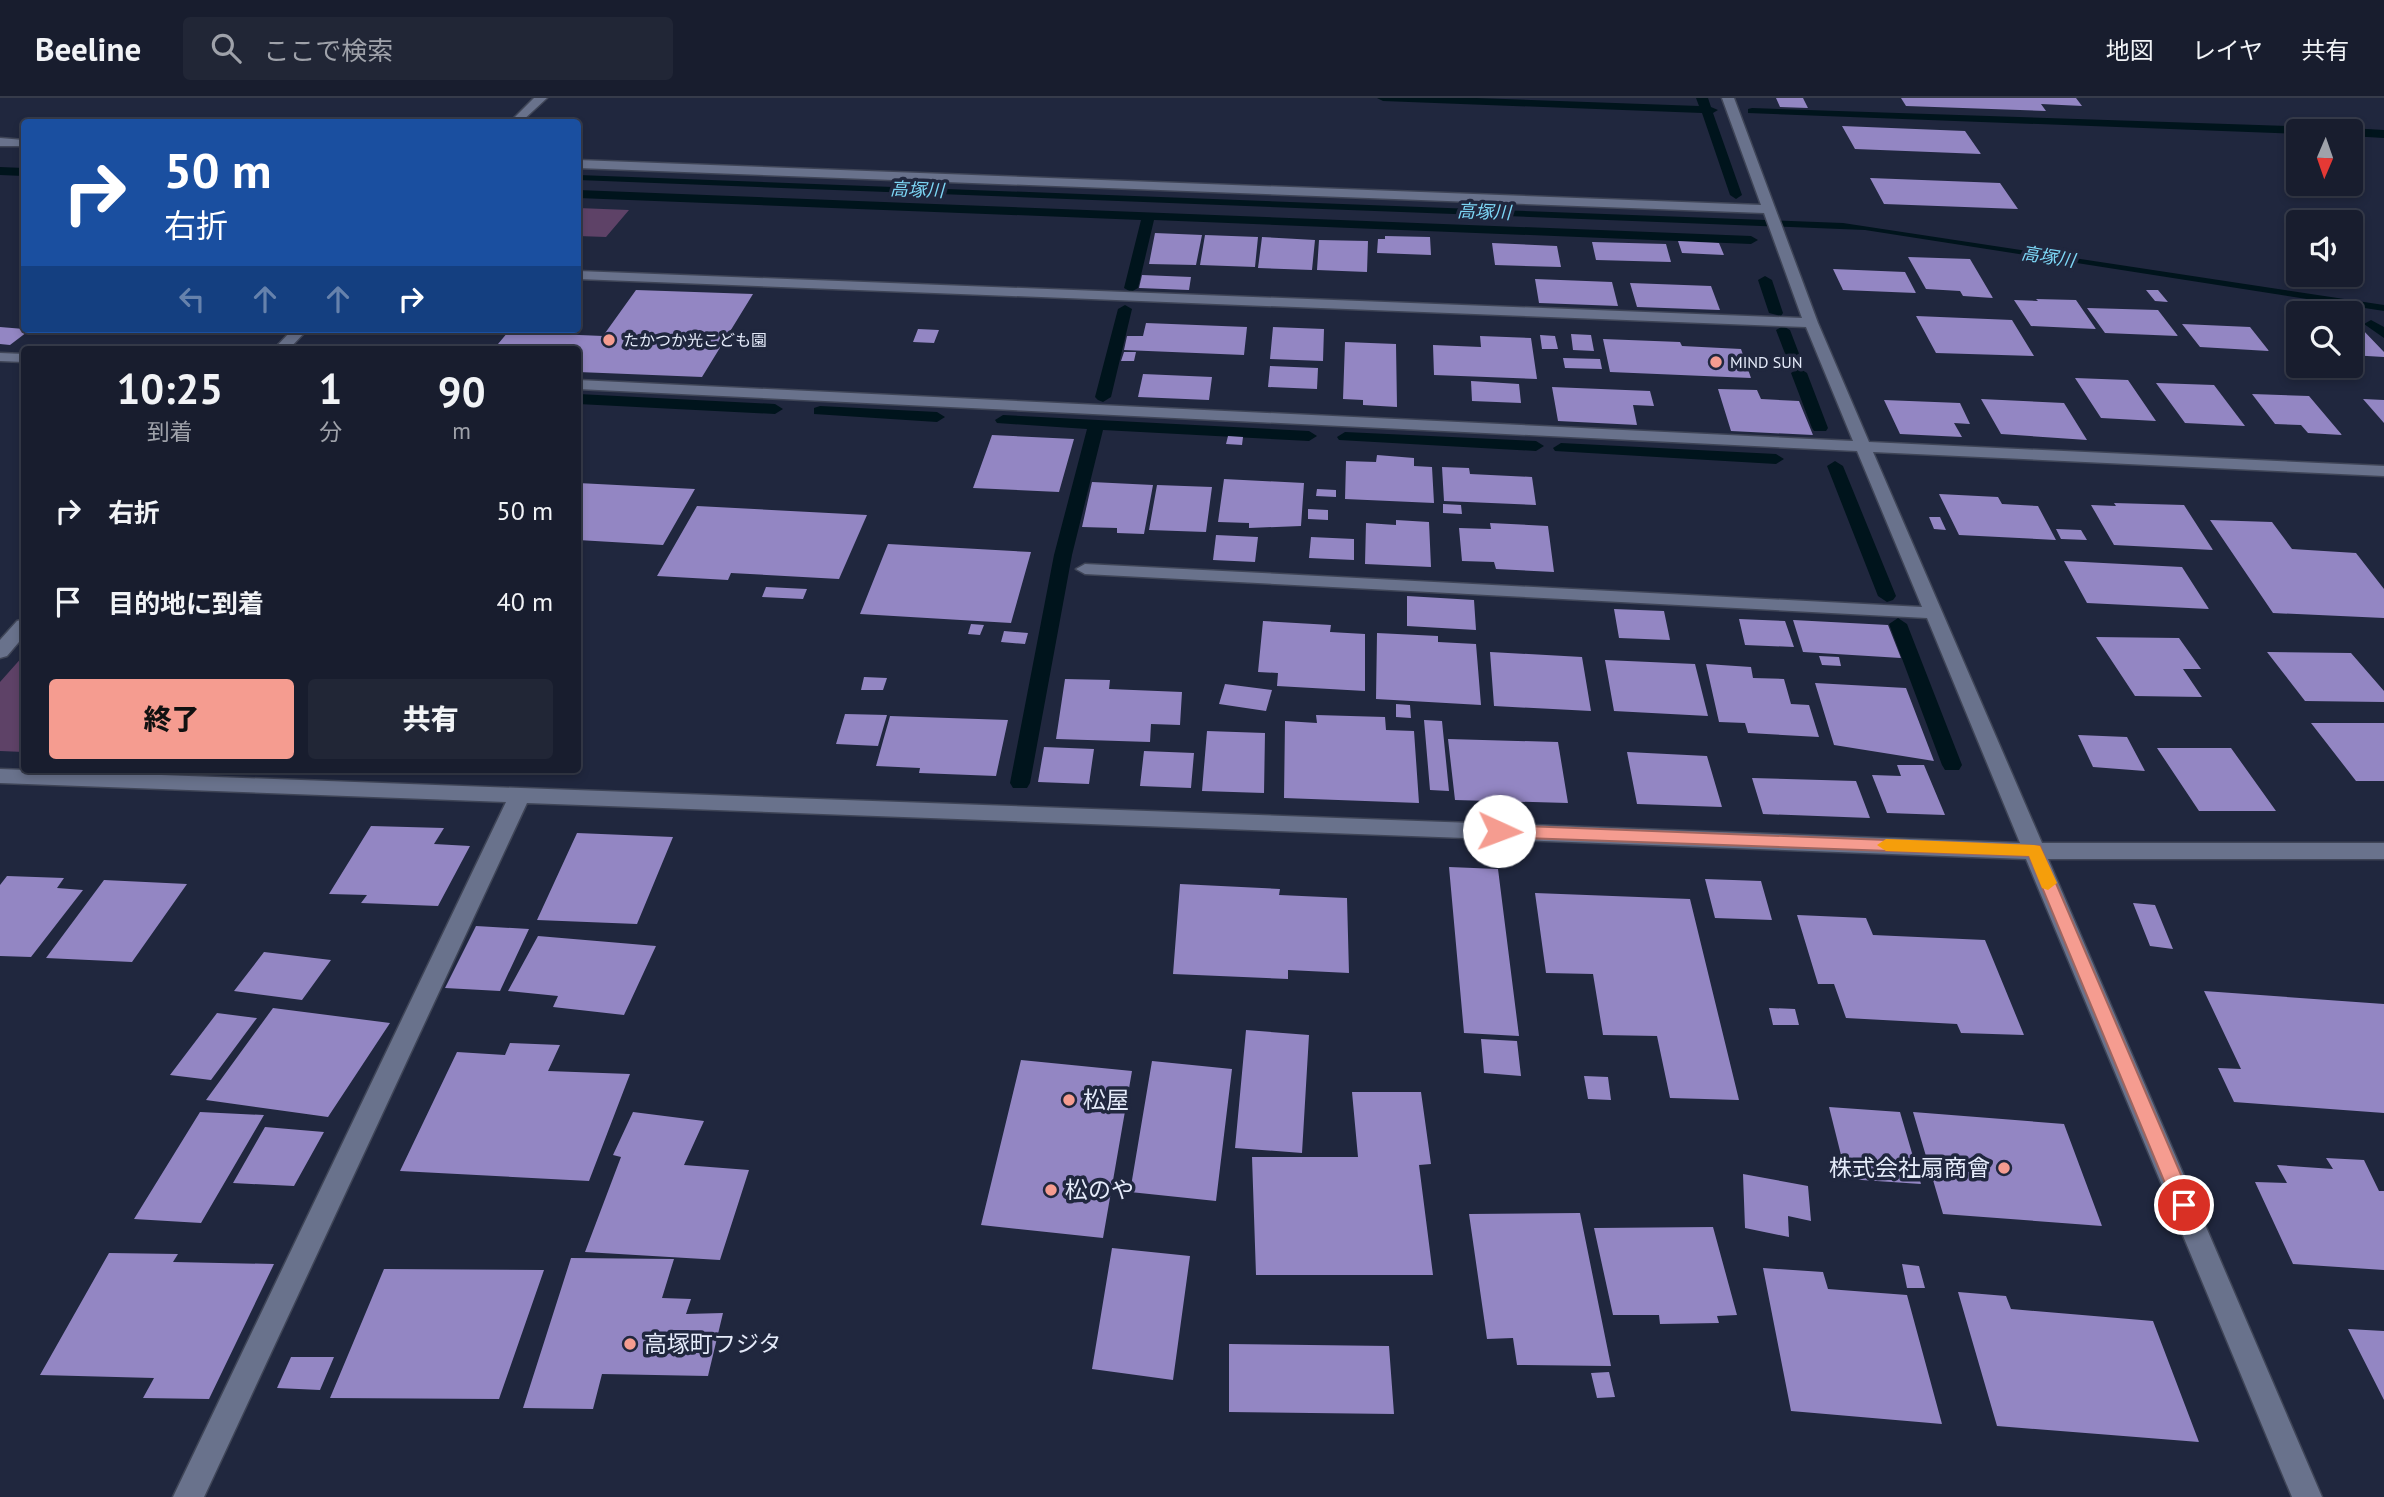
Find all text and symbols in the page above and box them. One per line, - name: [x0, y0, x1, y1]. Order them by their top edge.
- search box: [183, 17, 673, 80]
- text: Beeline: [35, 27, 141, 70]
- icon: search: [207, 29, 245, 67]
- text: ここで検索: [263, 34, 393, 67]
- text: 地図: [2106, 35, 2154, 66]
- text: レイヤ: [2192, 35, 2263, 66]
- text: 共有: [2301, 35, 2349, 66]
- north arrow: [2286, 119, 2362, 196]
- map controls: [2286, 119, 2363, 378]
- text: 50 m: [164, 138, 271, 202]
- icon: right: [49, 147, 140, 238]
- water label: 高塚川: [890, 177, 946, 202]
- water label: 高塚川: [1457, 199, 1513, 224]
- text: 右折: [164, 204, 228, 246]
- button: sound: [2286, 210, 2363, 287]
- water label: 高塚川: [2020, 241, 2079, 272]
- icon: left: [173, 280, 211, 318]
- icon: ahead: [246, 280, 284, 318]
- icon: ahead: [319, 280, 357, 318]
- icon: right: [392, 280, 430, 318]
- button: search: [2286, 301, 2363, 378]
- place label: たかつか光こども園: [623, 330, 767, 350]
- marker: たかつか光こども園: [601, 332, 617, 348]
- place label: MIND SUN: [1730, 352, 1803, 372]
- marker: MIND SUN: [1708, 354, 1724, 370]
- text: 10:25: [116, 361, 223, 416]
- text: 1: [319, 361, 342, 416]
- text: 90: [438, 364, 485, 419]
- text: m: [452, 416, 471, 445]
- text: 到着: [147, 417, 193, 446]
- text: 分: [319, 417, 342, 446]
- icon: right: [49, 492, 87, 530]
- text: 50 m: [497, 494, 553, 527]
- text: 右折: [108, 496, 160, 529]
- icon: arrive: [49, 583, 87, 621]
- text: 40 m: [497, 585, 553, 618]
- text: 目的地に到着: [108, 587, 264, 620]
- button: 終了: [49, 679, 294, 759]
- button: 共有: [308, 679, 553, 759]
- position arrow: [1462, 794, 1536, 868]
- place label: 松屋: [1083, 1085, 1129, 1114]
- marker: 松屋: [1061, 1092, 1077, 1108]
- place label: 株式会社扇商會: [1829, 1153, 1990, 1182]
- marker: 株式会社扇商會: [1996, 1160, 2012, 1176]
- place label: 松のや: [1065, 1175, 1134, 1204]
- pin: [2154, 1175, 2214, 1235]
- marker: 松のや: [1043, 1182, 1059, 1198]
- icon: arrive: [2165, 1186, 2203, 1224]
- place label: 高塚町フジタ: [644, 1329, 782, 1358]
- marker: 高塚町フジタ: [622, 1336, 638, 1352]

